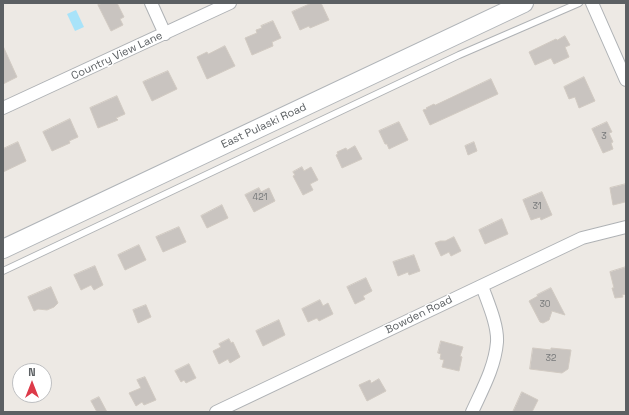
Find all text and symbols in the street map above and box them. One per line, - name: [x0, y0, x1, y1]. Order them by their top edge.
- street label: Country View Lane: [69, 29, 165, 83]
- street label: East Pulaski Road: [219, 100, 309, 152]
- house number: 3: [601, 132, 607, 142]
- house number: 421: [253, 193, 267, 203]
- house number: 31: [532, 202, 542, 212]
- street label: Bowden Road: [383, 293, 455, 337]
- house number: 30: [539, 300, 551, 310]
- house number: 32: [546, 354, 556, 364]
- north arrow: [12, 363, 52, 403]
- text: N: [28, 365, 36, 379]

